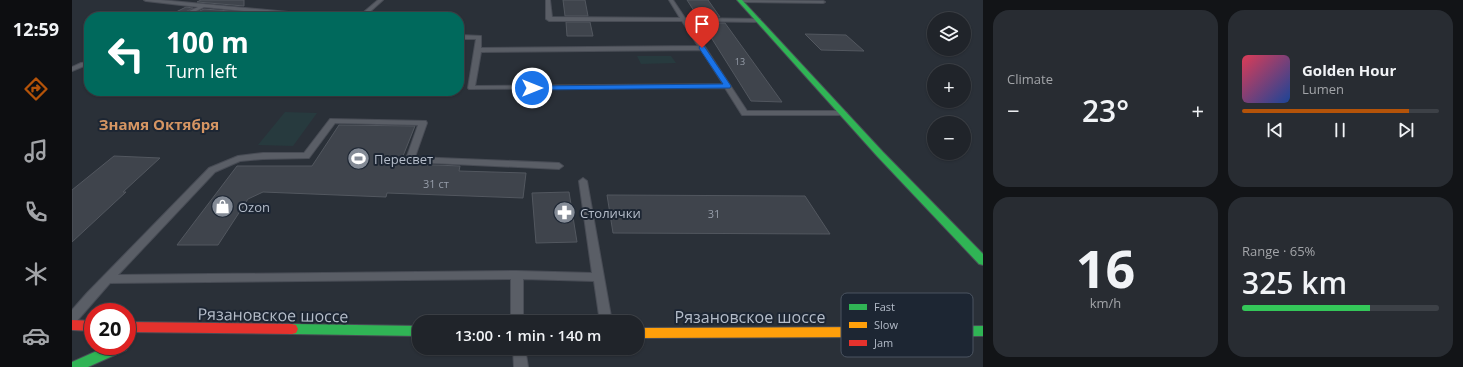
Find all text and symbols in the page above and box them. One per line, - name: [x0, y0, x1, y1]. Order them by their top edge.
- pin: [685, 7.0, 719, 48]
- map controls: [927, 12, 971, 160]
- button: layers: [927, 12, 971, 56]
- icon: arrive: [691, 13, 713, 35]
- text: 12:59: [13, 17, 59, 41]
- text: 100 m: [166, 23, 249, 61]
- icon: left: [100, 28, 152, 80]
- house number: 13: [735, 55, 745, 68]
- text: Turn left: [166, 59, 237, 83]
- text: Golden Hour: [1302, 60, 1396, 80]
- button: +: [927, 64, 971, 108]
- position arrow: [511, 67, 553, 109]
- text: Climate: [1007, 70, 1053, 88]
- icon: directions: [22, 75, 50, 103]
- text: Lumen: [1302, 80, 1344, 98]
- text: 23°: [1082, 90, 1129, 131]
- text: −: [1007, 95, 1020, 125]
- text: +: [1191, 95, 1204, 125]
- district label: Знамя Октября: [99, 114, 219, 134]
- button: −: [927, 116, 971, 160]
- icon: previous: [1264, 119, 1286, 141]
- icon: pause: [1329, 119, 1351, 141]
- icon: next: [1395, 119, 1417, 141]
- icon: music: [22, 137, 50, 165]
- sports icon: Пересвет: [346, 146, 372, 172]
- place label: Пересвет: [374, 150, 433, 168]
- house number: 31 ст: [423, 176, 449, 191]
- shop icon: Ozon: [209, 194, 235, 220]
- icon: phone: [22, 198, 50, 226]
- place label: Ozon: [238, 198, 270, 216]
- pharmacy icon: Столички: [551, 200, 577, 226]
- place label: Столички: [580, 204, 641, 222]
- house number: 31: [708, 206, 720, 221]
- text: 16: [1076, 232, 1135, 303]
- text: Range · 65%: [1242, 242, 1315, 260]
- icon: climate: [22, 260, 50, 288]
- text: 325 km: [1242, 262, 1347, 303]
- legend: [841, 293, 973, 357]
- text: km/h: [1090, 294, 1121, 312]
- text: Fast: [874, 299, 895, 314]
- speed limit sign: 20: [84, 303, 136, 355]
- street label: Рязановское шоссе: [197, 303, 349, 327]
- street label: Рязановское шоссе: [675, 306, 825, 328]
- text: Slow: [874, 317, 898, 332]
- icon: car: [22, 322, 50, 350]
- text: 13:00 · 1 min · 140 m: [455, 325, 601, 345]
- text: Jam: [873, 335, 893, 350]

